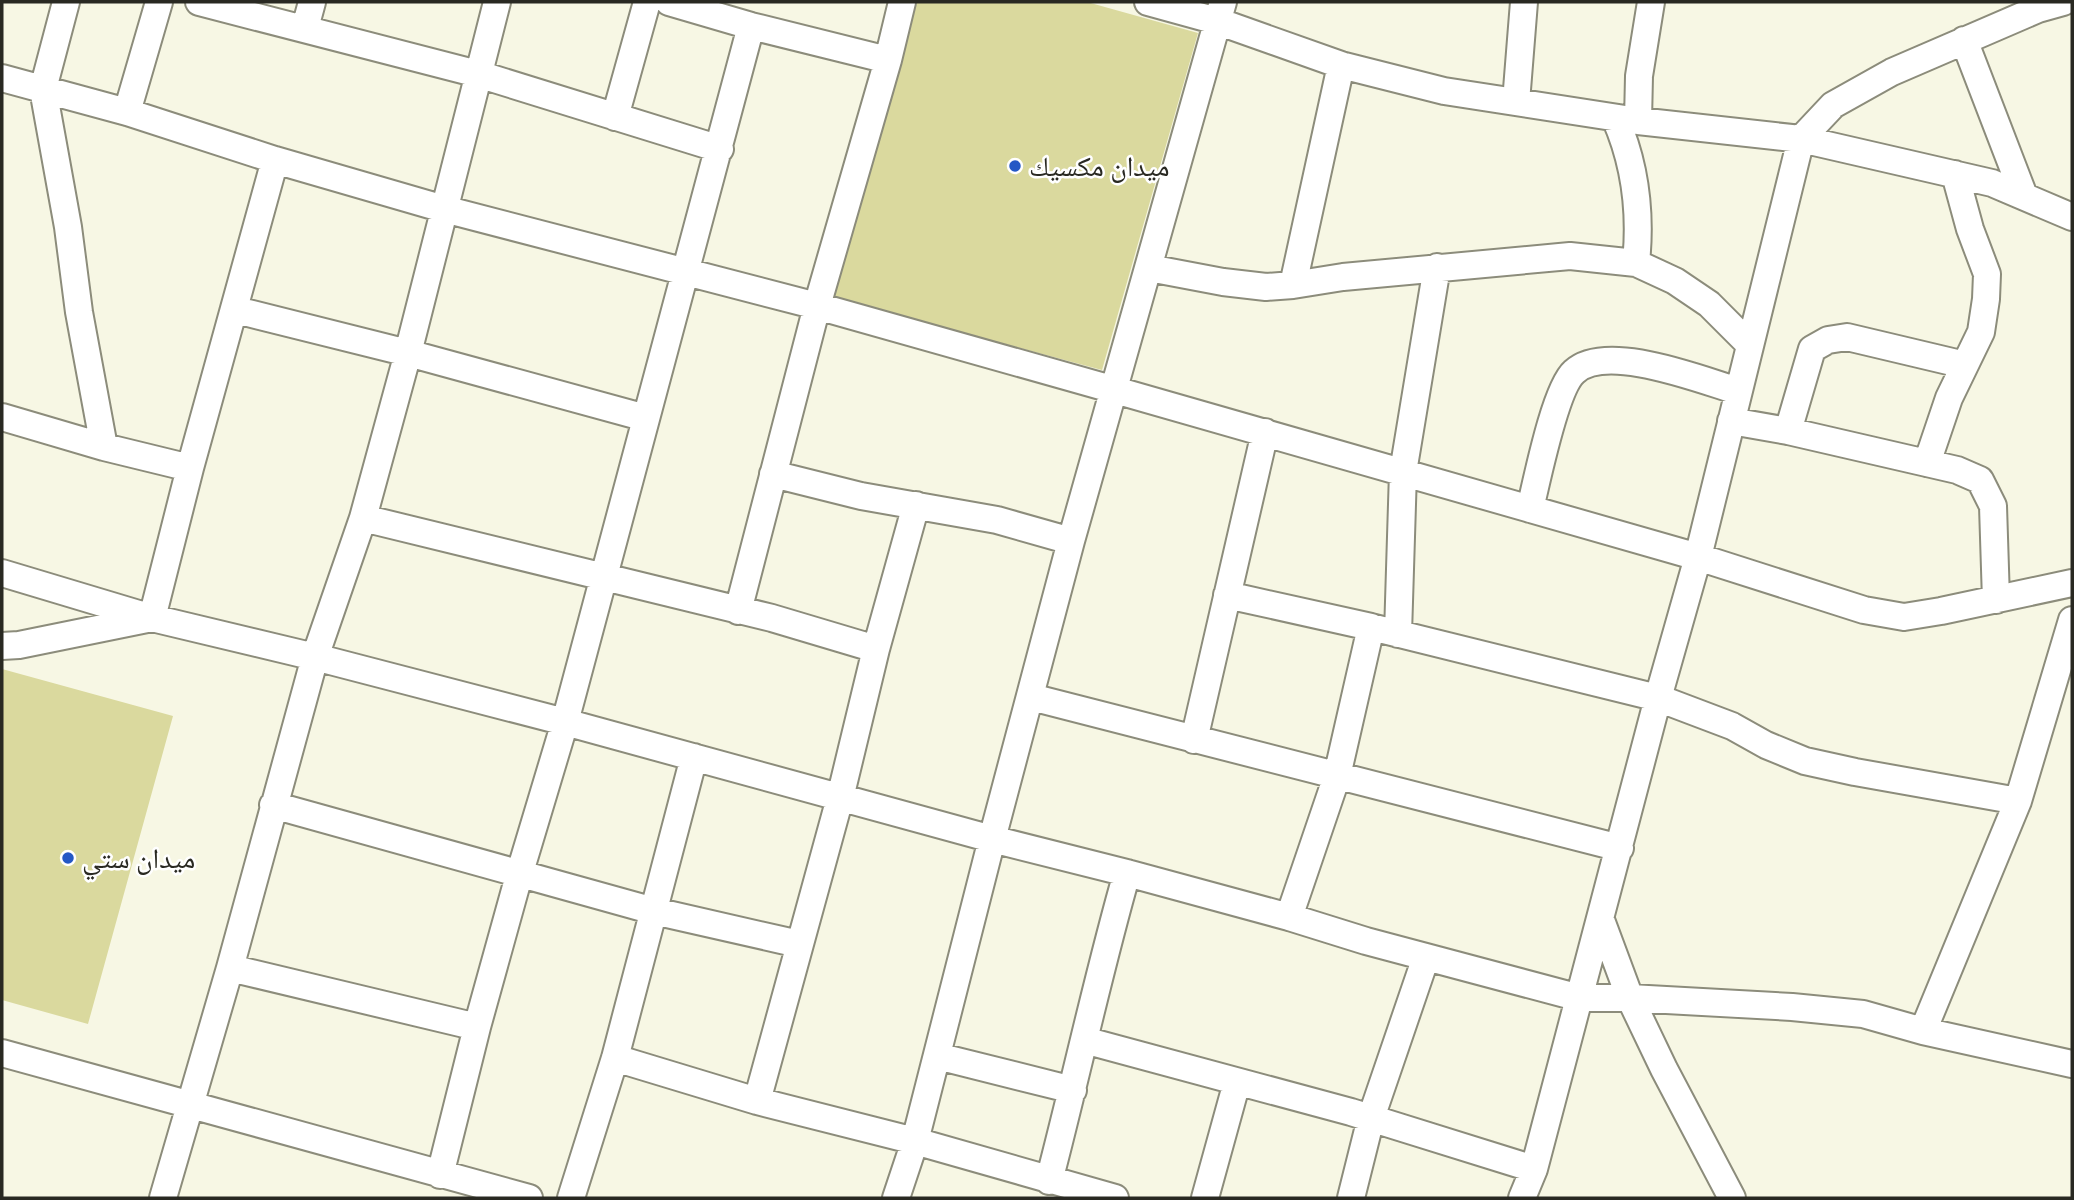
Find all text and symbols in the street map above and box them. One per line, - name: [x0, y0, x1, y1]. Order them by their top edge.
- place label: ميدان مكسيك: [1029, 150, 1169, 183]
- marker: ميدان مكسيك: [1007, 158, 1023, 174]
- place label: ميدان ستي: [82, 842, 195, 881]
- marker: ميدان ستي: [60, 850, 76, 866]

